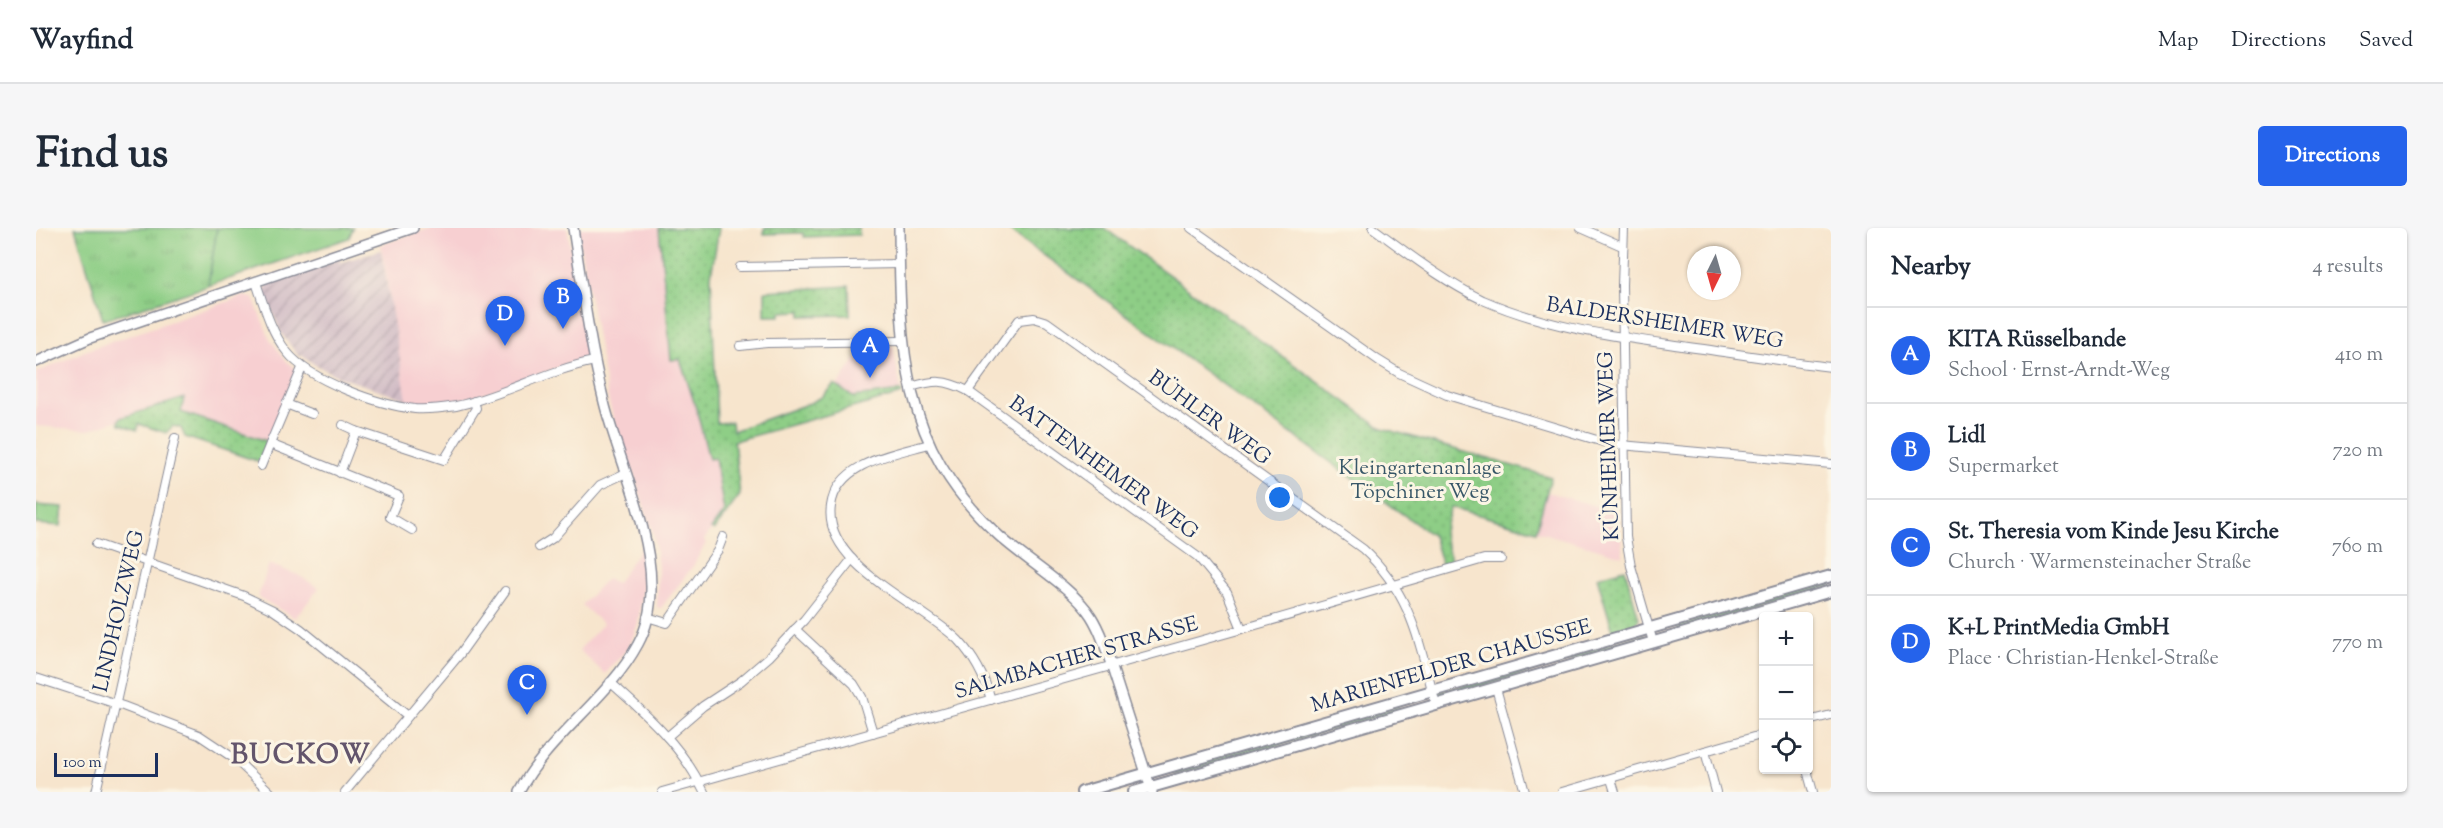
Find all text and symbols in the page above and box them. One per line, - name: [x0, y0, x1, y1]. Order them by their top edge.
- text: Wayfind: [30, 21, 133, 61]
- text: Map: [2158, 26, 2198, 56]
- text: Directions: [2231, 26, 2326, 56]
- text: Saved: [2359, 26, 2413, 56]
- text: Find us: [36, 126, 168, 186]
- button: Directions: [2258, 126, 2407, 186]
- north arrow: [1687, 246, 1741, 300]
- text: Nearby: [1891, 249, 1971, 286]
- text: 4 results: [2312, 253, 2383, 282]
- pin: B: [544, 279, 582, 329]
- street label: BALDERSHEIMER WEG: [1544, 290, 1785, 358]
- pin: D: [486, 296, 524, 346]
- text: KITA Rüsselbande: [1948, 325, 2126, 357]
- pin: A: [850, 328, 890, 378]
- text: A: [1902, 341, 1919, 370]
- text: 410 m: [2335, 341, 2383, 370]
- street label: KÜNHEIMER WEG: [1592, 351, 1628, 541]
- text: School · Ernst-Arndt-Weg: [1948, 357, 2170, 386]
- street label: BÜHLER WEG: [1141, 364, 1276, 473]
- street label: BATTENHEIMER WEG: [1002, 390, 1204, 548]
- text: Lidl: [1948, 421, 1986, 453]
- text: B: [1904, 437, 1917, 466]
- text: 720 m: [2332, 437, 2383, 466]
- text: Supermarket: [1948, 453, 2059, 482]
- park label: Kleingartenanlage Töpchiner Weg: [1339, 454, 1501, 508]
- your location: [1265, 483, 1294, 512]
- text: St. Theresia vom Kinde Jesu Kirche: [1948, 517, 2279, 549]
- street label: LINDHOLZWEG: [87, 528, 153, 695]
- text: C: [1902, 533, 1919, 562]
- text: 760 m: [2332, 533, 2383, 562]
- text: Church · Warmensteinacher Straße: [1948, 549, 2251, 578]
- street label: SALMBACHER STRASSE: [951, 610, 1202, 708]
- street label: MARIENFELDER CHAUSSEE: [1308, 612, 1596, 721]
- map controls: [1759, 612, 1813, 774]
- button: +: [1759, 612, 1813, 666]
- text: K+L PrintMedia GmbH: [1948, 613, 2169, 645]
- text: D: [1903, 629, 1918, 658]
- text: 770 m: [2332, 629, 2383, 658]
- text: Place · Christian-Henkel-Straße: [1948, 645, 2219, 674]
- pin: C: [508, 666, 546, 715]
- button: −: [1759, 666, 1813, 720]
- button: locate: [1759, 720, 1813, 774]
- district label: BUCKOW: [231, 737, 371, 776]
- scale bar: [54, 750, 158, 778]
- text: 100 m: [63, 752, 102, 775]

